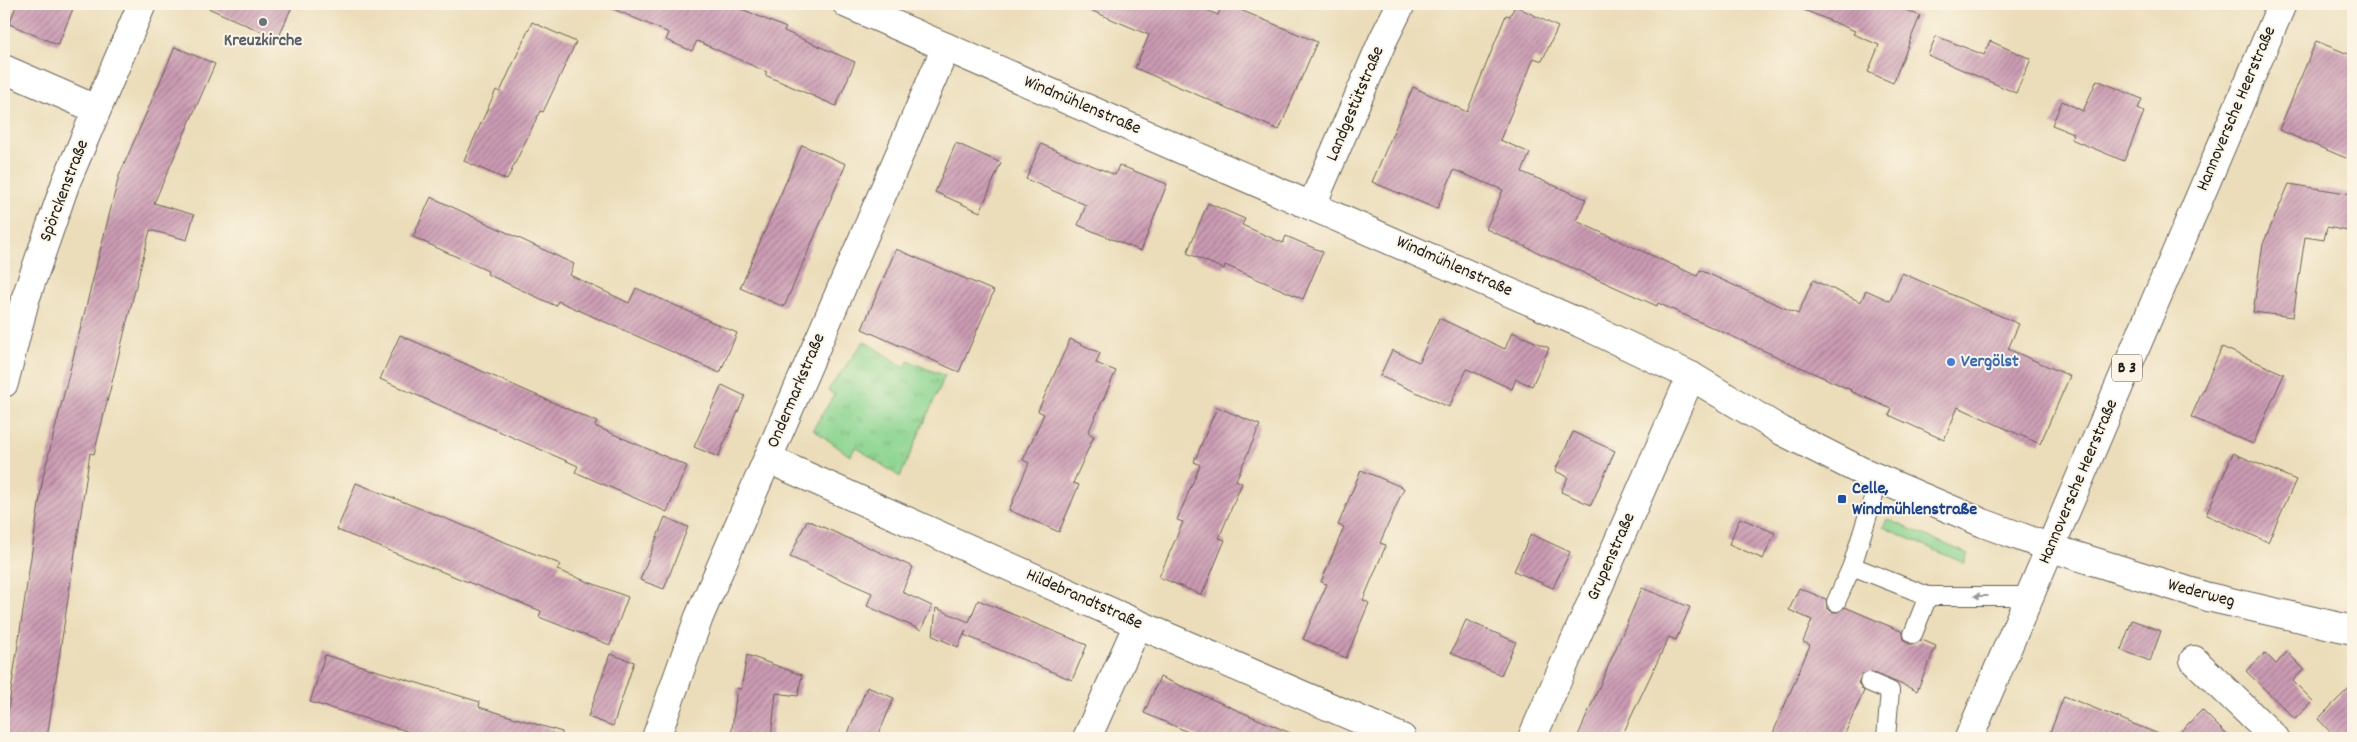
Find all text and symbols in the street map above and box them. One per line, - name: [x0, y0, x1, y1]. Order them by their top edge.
- marker: Kreuzkirche: [257, 16, 269, 28]
- street label: Hannoversche Heerstraße: [2191, 23, 2283, 195]
- place label: Kreuzkirche: [224, 29, 302, 54]
- street label: Landgestütstraße: [1321, 43, 1392, 165]
- street label: Windmühlenstraße: [1020, 70, 1145, 142]
- street label: Spörckenstraße: [34, 136, 96, 246]
- street label: Windmühlenstraße: [1392, 230, 1516, 304]
- street label: Ondermarkstraße: [762, 330, 832, 452]
- place label: Vergölst: [1961, 350, 2019, 375]
- road number: B 3: [2112, 354, 2142, 382]
- marker: Vergölst: [1945, 356, 1957, 368]
- street label: Hannoversche Heerstraße: [2033, 396, 2125, 568]
- place label: Celle, Windmühlenstraße: [1852, 477, 1977, 523]
- marker: Celle, Windmühlenstraße: [1836, 493, 1848, 505]
- street label: Grupenstraße: [1581, 509, 1643, 605]
- street label: Hildebrandtstraße: [1022, 563, 1146, 637]
- street label: Wederweg: [2165, 573, 2238, 615]
- one-way arrow: [1973, 592, 1989, 600]

